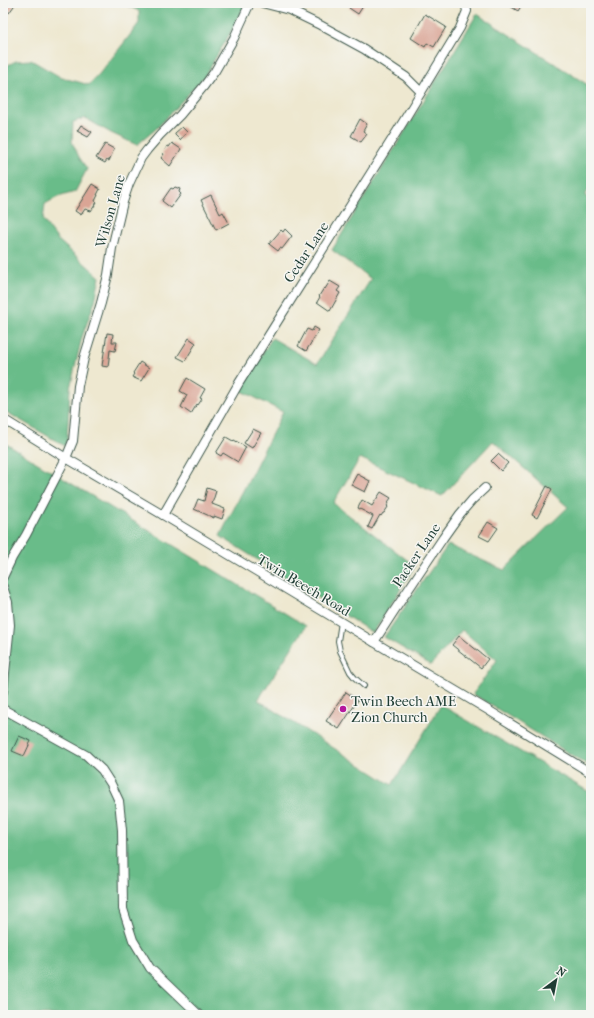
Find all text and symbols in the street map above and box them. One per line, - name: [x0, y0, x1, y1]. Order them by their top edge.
- street label: Wilson Lane: [92, 173, 129, 250]
- street label: Cedar Lane: [280, 219, 332, 286]
- street label: Packer Lane: [389, 520, 444, 591]
- street label: Twin Beech Road: [254, 551, 354, 620]
- place label: Twin Beech AME Zion Church: [351, 693, 457, 726]
- marker: Twin Beech AME Zion Church: [338, 704, 348, 714]
- north arrow: [536, 960, 576, 1000]
- text: N: [554, 964, 569, 980]

